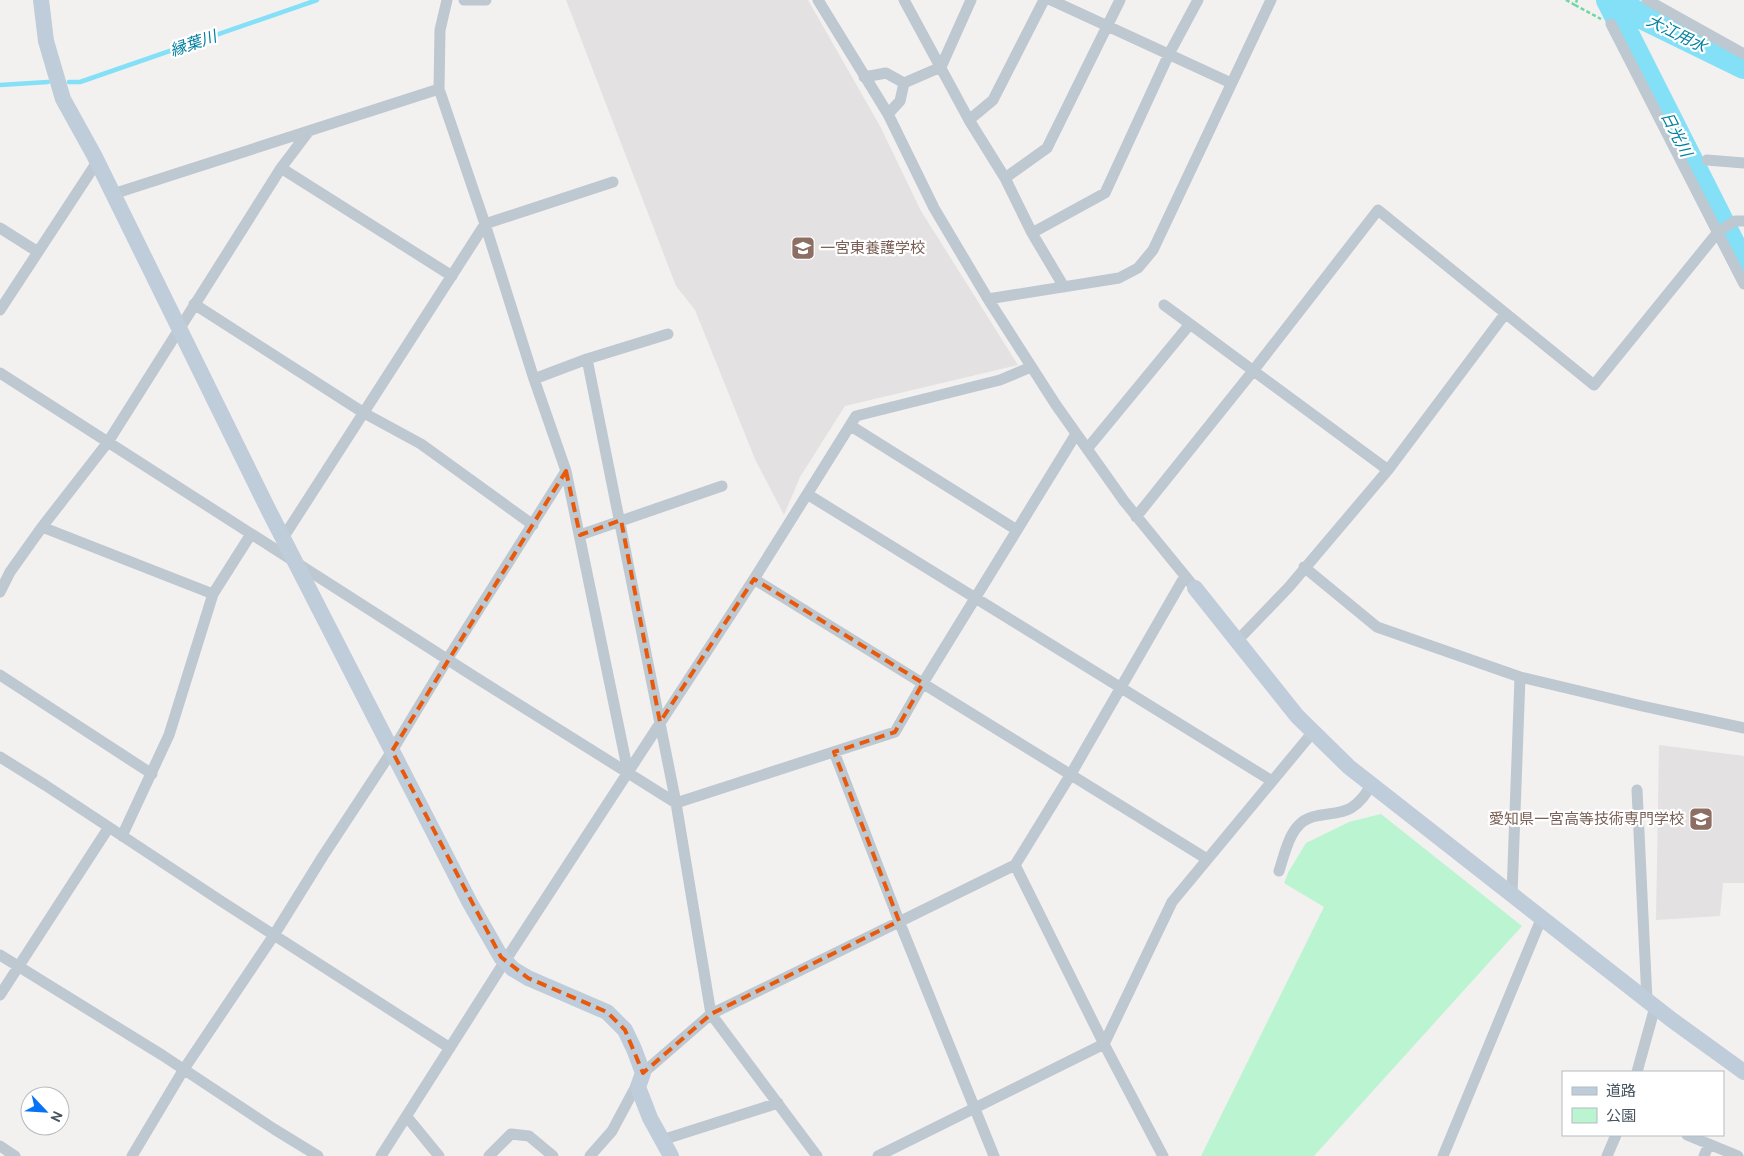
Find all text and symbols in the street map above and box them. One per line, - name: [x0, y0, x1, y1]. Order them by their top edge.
- water label: 大江用水: [1644, 11, 1711, 57]
- water label: 縁葉川: [167, 26, 221, 60]
- water label: 日光川: [1657, 109, 1697, 162]
- school or university icon: 一宮東養護学校: [790, 235, 816, 261]
- place label: 一宮東養護学校: [820, 239, 925, 257]
- school or university icon: 愛知県一宮高等技術専門学校: [1688, 806, 1714, 832]
- place label: 愛知県一宮高等技術専門学校: [1489, 810, 1684, 828]
- legend: [1562, 1071, 1724, 1136]
- text: 道路: [1606, 1082, 1636, 1100]
- north arrow: [20, 1086, 70, 1136]
- text: 公園: [1606, 1107, 1636, 1125]
- text: N: [47, 1108, 67, 1125]

